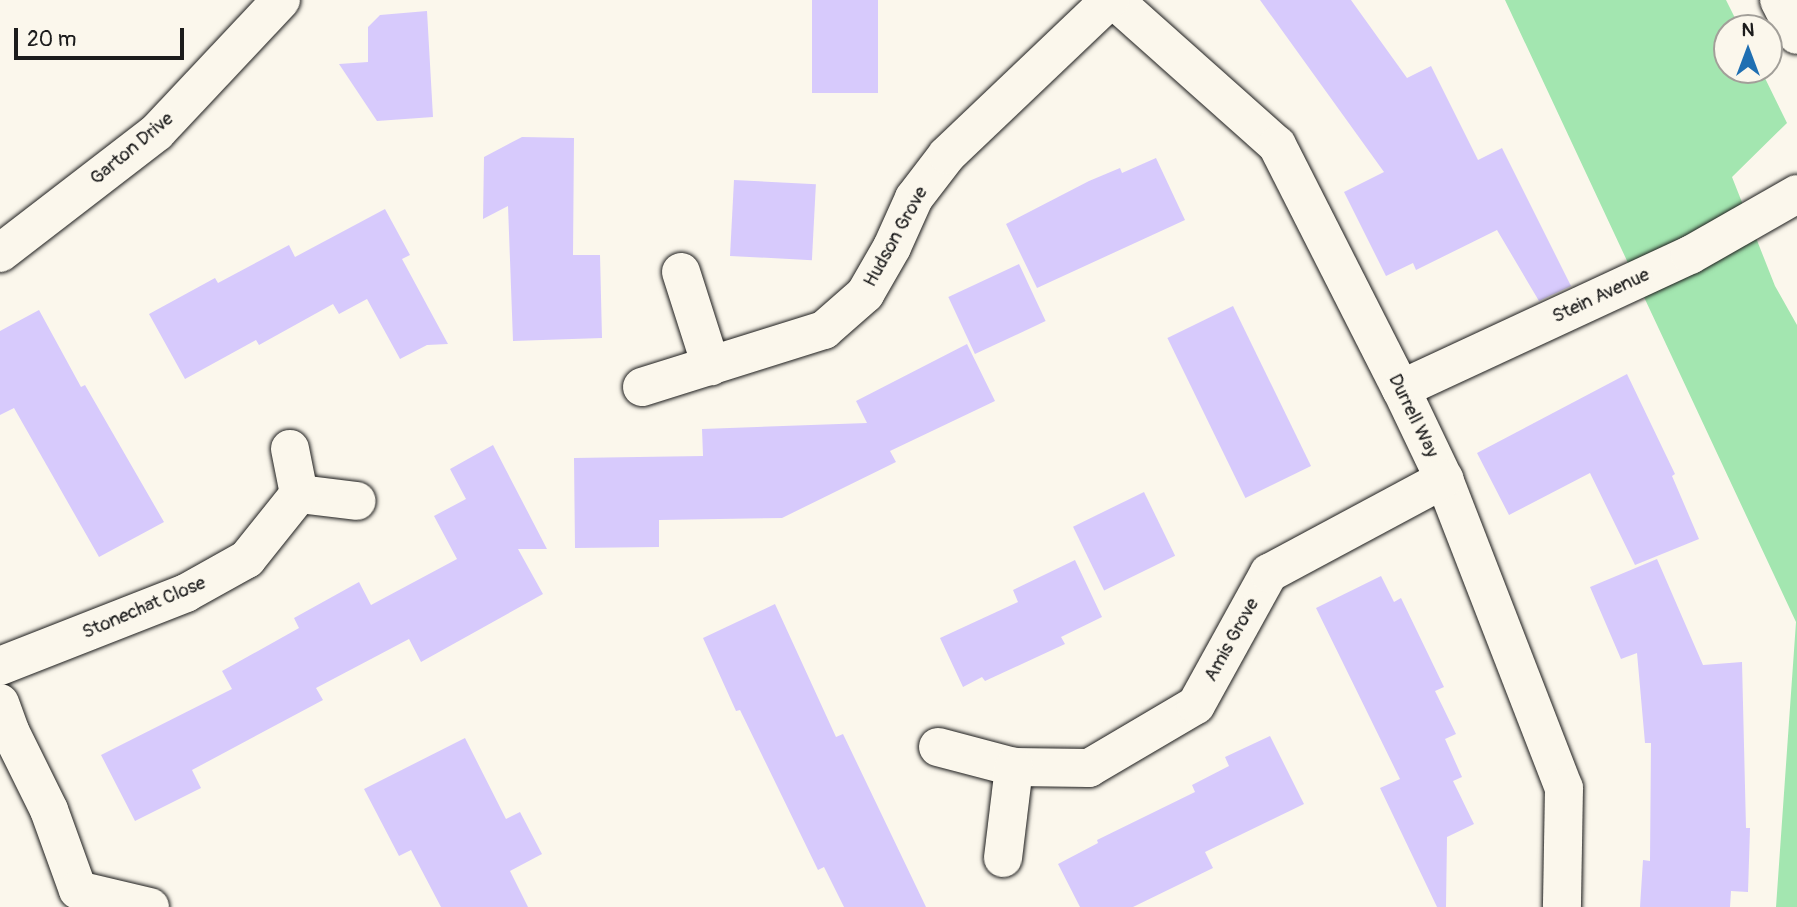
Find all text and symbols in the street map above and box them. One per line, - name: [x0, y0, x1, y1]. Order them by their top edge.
- scale bar: [18, 14, 187, 58]
- north arrow: [1713, 14, 1783, 84]
- text: N: [1742, 18, 1754, 42]
- text: 20 m: [27, 26, 76, 53]
- street label: Garton Drive: [86, 108, 178, 190]
- street label: Hudson Grove: [859, 183, 933, 291]
- street label: Stein Avenue: [1549, 264, 1653, 328]
- street label: Durrell Way: [1383, 371, 1443, 461]
- street label: Stonechat Close: [79, 572, 209, 644]
- street label: Amis Grove: [1200, 594, 1264, 686]

